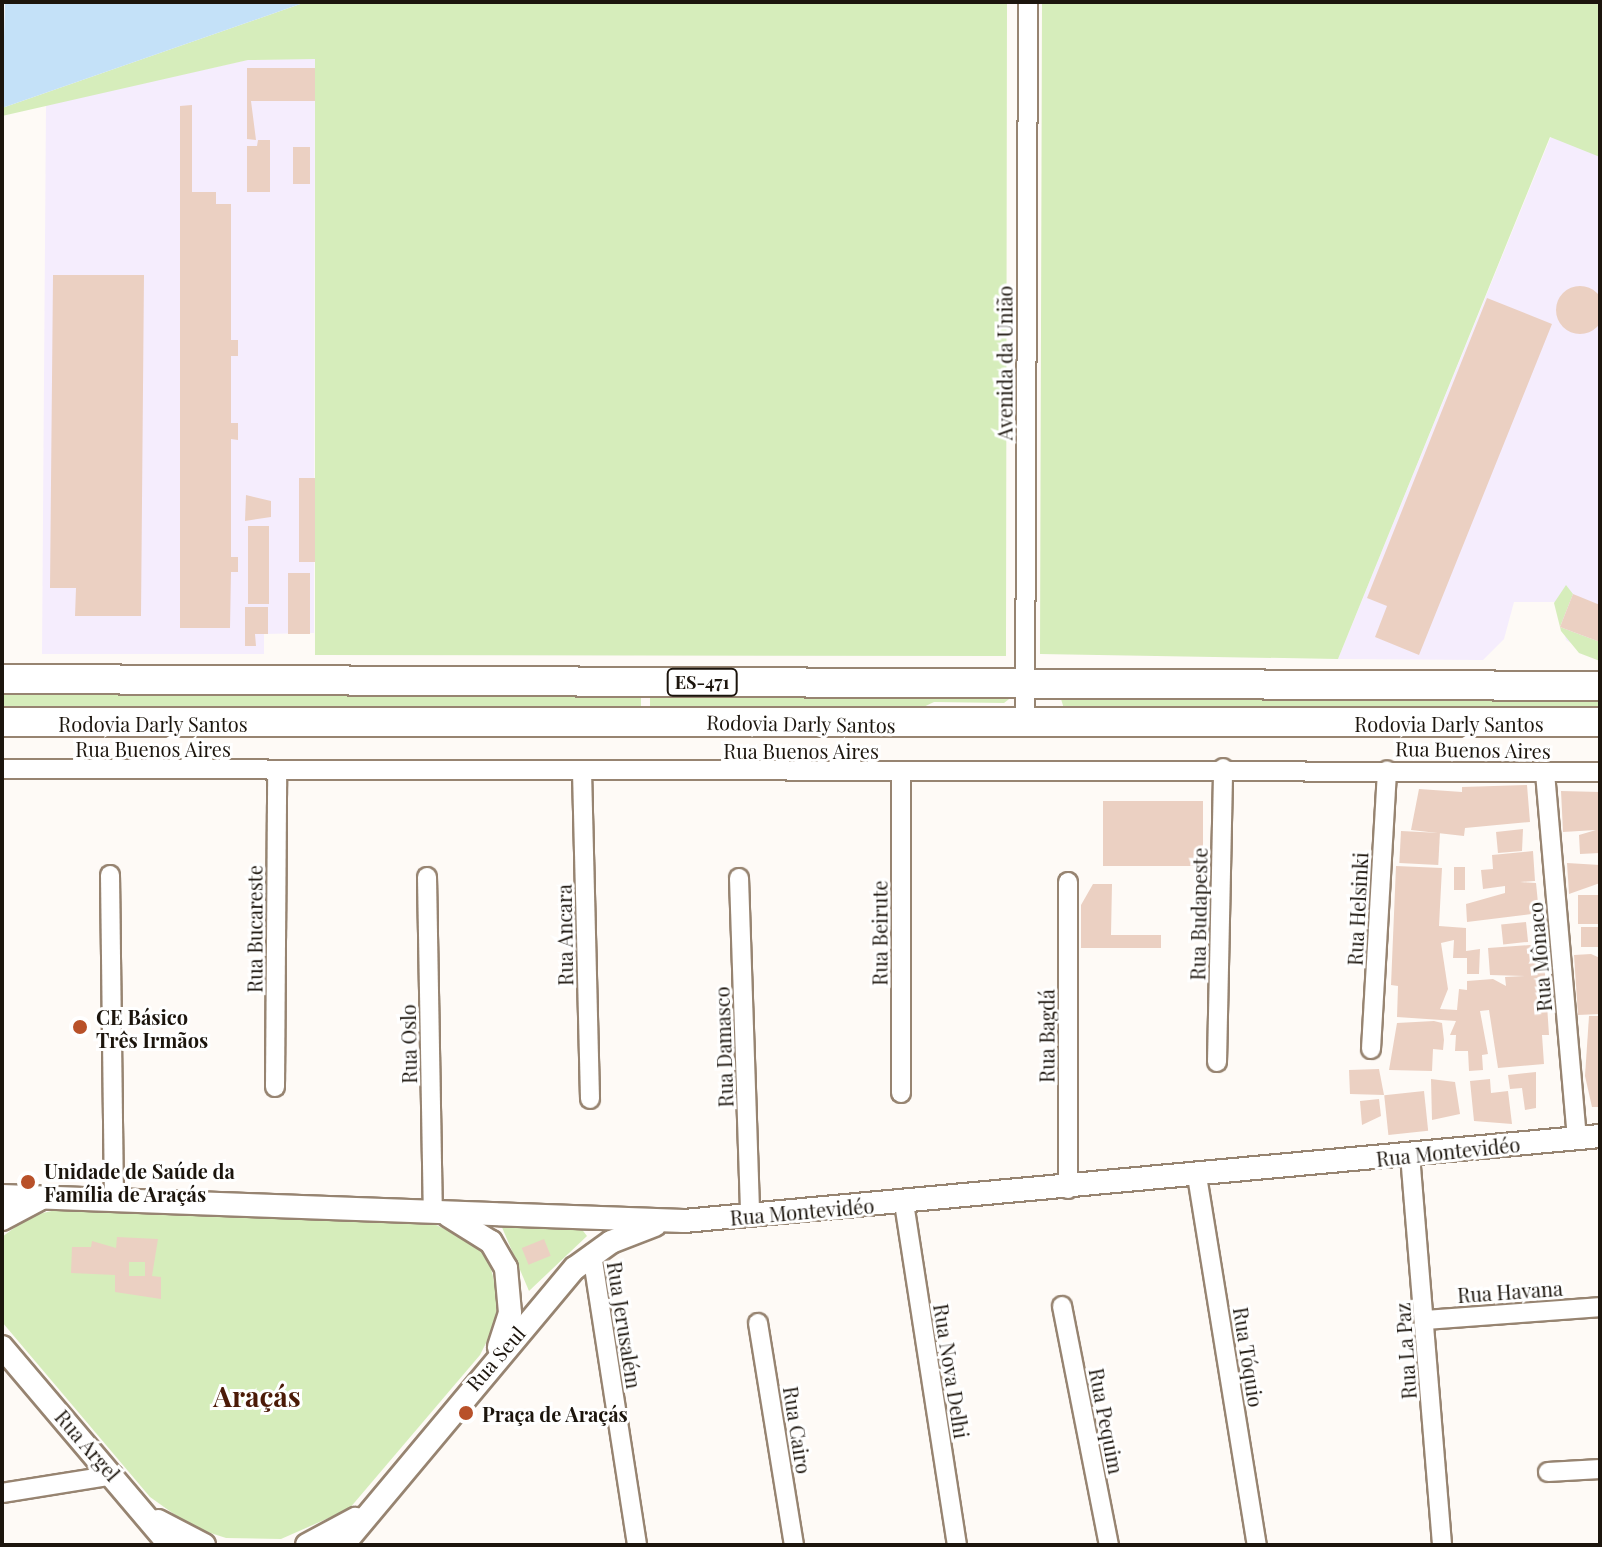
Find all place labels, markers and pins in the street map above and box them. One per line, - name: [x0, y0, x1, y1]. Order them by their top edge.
- place label: CE Básico Três Irmãos: [96, 1004, 208, 1051]
- marker: CE Básico Três Irmãos: [71, 1018, 89, 1036]
- place label: Unidade de Saúde da Família de Araçás: [44, 1158, 235, 1205]
- marker: Unidade de Saúde da Família de Araçás: [19, 1173, 37, 1191]
- place label: Praça de Araçás: [482, 1401, 629, 1425]
- marker: Praça de Araçás: [457, 1404, 475, 1422]

